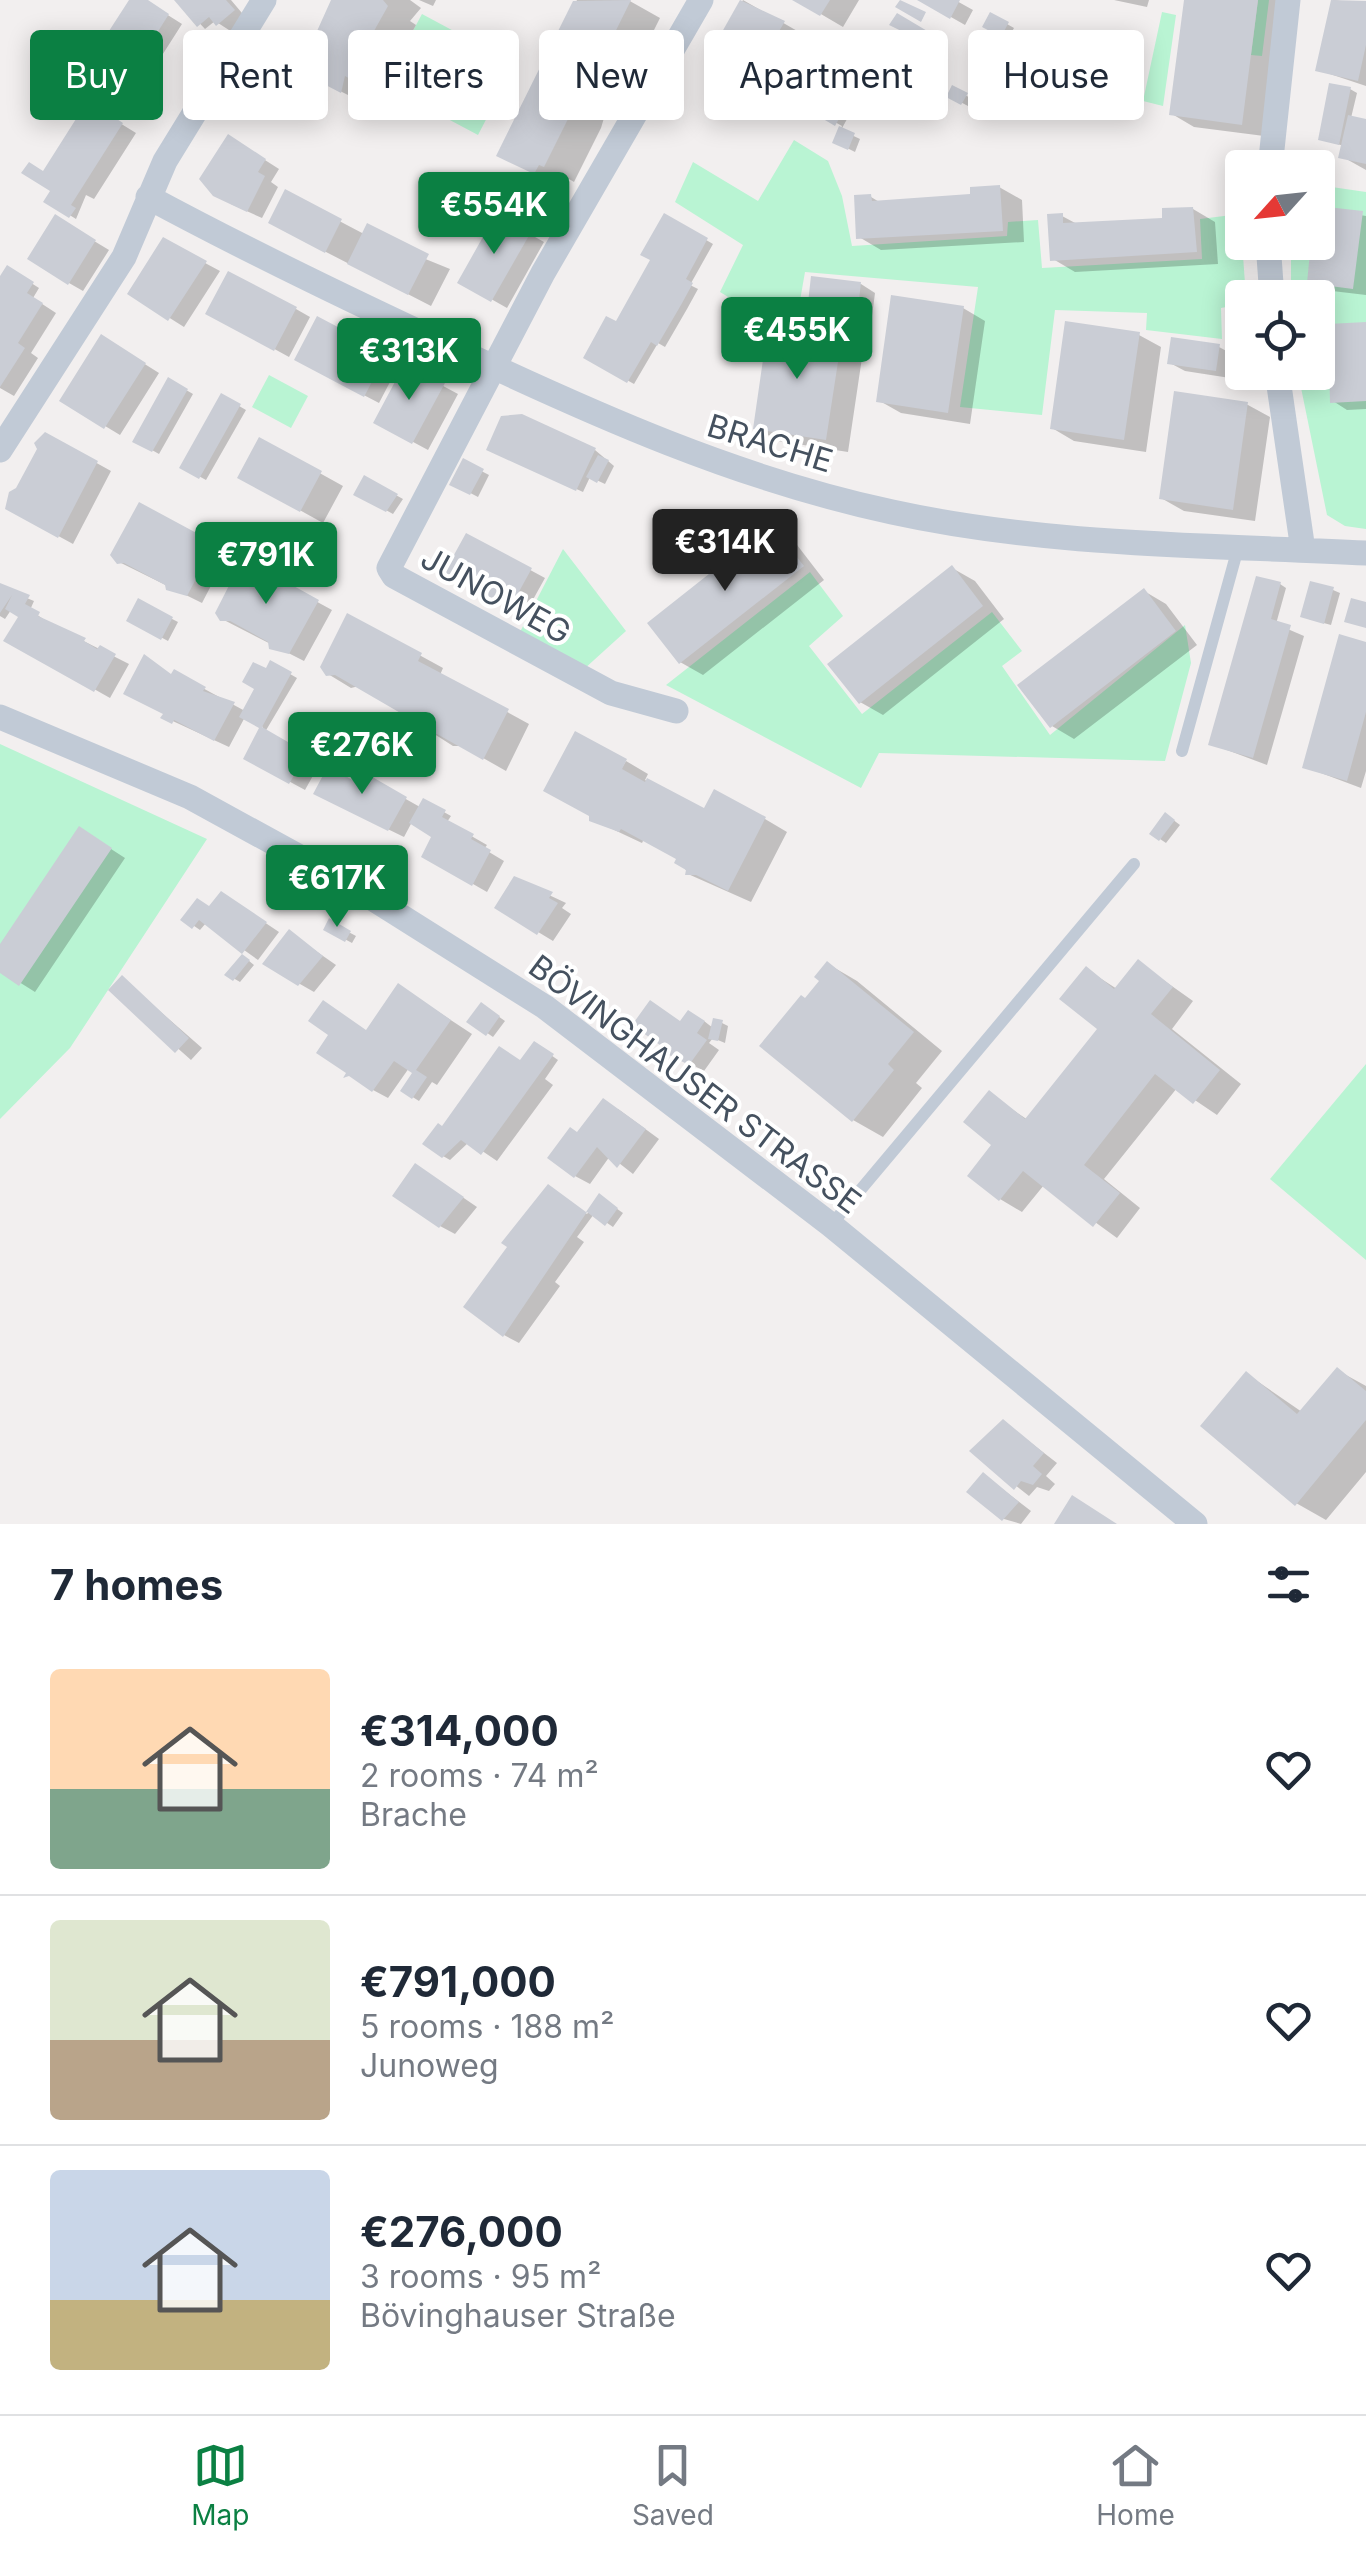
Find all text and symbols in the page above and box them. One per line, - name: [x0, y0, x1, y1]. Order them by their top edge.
- chip: Buy: [30, 30, 163, 120]
- chip: Rent: [183, 30, 328, 120]
- chip: Filters: [348, 30, 519, 120]
- chip: New: [539, 30, 684, 120]
- chip: Apartment: [704, 30, 948, 120]
- chip: House: [968, 30, 1144, 120]
- north arrow: [1225, 150, 1335, 260]
- map controls: [1225, 150, 1335, 390]
- pin: €554K: [424, 172, 564, 257]
- text: €554K: [440, 185, 548, 224]
- button: locate: [1225, 280, 1335, 390]
- pin: €455K: [727, 297, 867, 382]
- text: €455K: [743, 310, 851, 349]
- pin: €313K: [339, 318, 479, 403]
- text: €313K: [359, 331, 459, 370]
- street label: BRACHE: [703, 406, 837, 480]
- pin: €314K: [655, 509, 795, 594]
- pin: €791K: [196, 522, 336, 607]
- text: €314K: [674, 522, 776, 561]
- text: €791K: [217, 535, 315, 574]
- street label: JUNOWEG: [414, 538, 578, 652]
- pin: €276K: [292, 712, 432, 797]
- text: €276K: [310, 725, 414, 764]
- pin: €617K: [267, 845, 407, 930]
- text: €617K: [288, 858, 386, 897]
- street label: BÖVINGHAUSER STRASSE: [521, 946, 869, 1222]
- icon: filters: [1261, 1557, 1316, 1612]
- text: 7 homes: [50, 1559, 223, 1610]
- text: €314,000: [360, 1705, 559, 1756]
- icon: home: [130, 1709, 250, 1829]
- icon: heart: [1261, 1742, 1316, 1797]
- text: 2 rooms · 74 m²: [360, 1756, 599, 1795]
- text: Brache: [360, 1795, 467, 1834]
- text: €791,000: [360, 1956, 556, 2007]
- icon: home: [130, 1960, 250, 2080]
- icon: heart: [1261, 1993, 1316, 2048]
- text: 5 rooms · 188 m²: [360, 2007, 614, 2046]
- text: Junoweg: [360, 2046, 499, 2085]
- text: €276,000: [360, 2206, 563, 2257]
- icon: home: [130, 2210, 250, 2330]
- icon: heart: [1261, 2243, 1316, 2298]
- text: 3 rooms · 95 m²: [360, 2257, 601, 2296]
- text: Bövinghauser Straße: [360, 2296, 676, 2335]
- tab: Map: [191, 2438, 249, 2532]
- tab: Saved: [632, 2438, 714, 2532]
- tab: Home: [1096, 2438, 1175, 2532]

